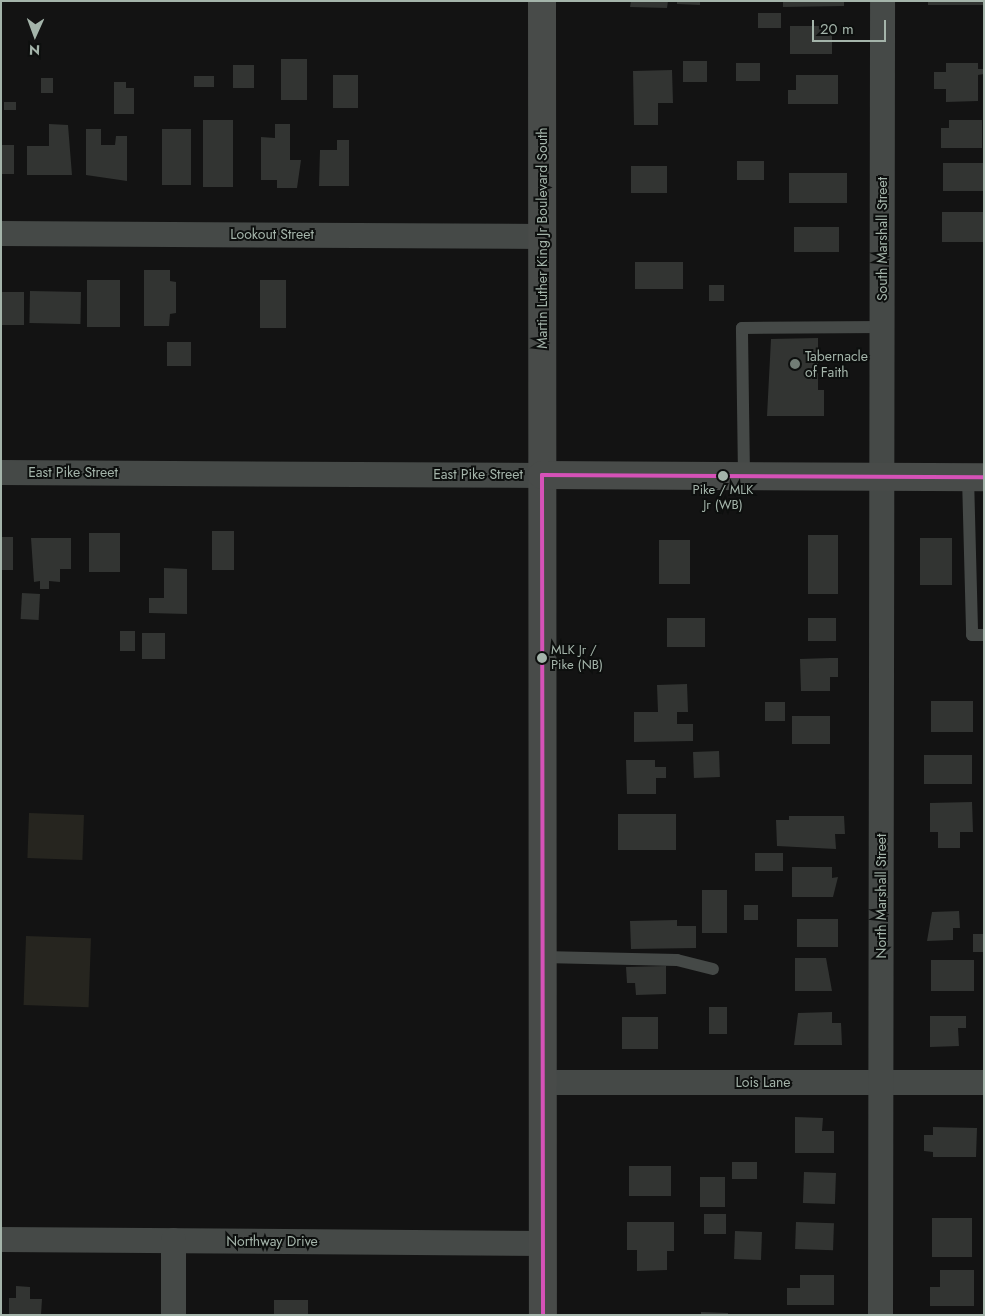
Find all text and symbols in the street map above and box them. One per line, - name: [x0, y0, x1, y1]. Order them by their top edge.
- north arrow: [10, 10, 60, 60]
- scale bar: [815, 10, 889, 42]
- text: 20 m: [820, 18, 854, 40]
- text: N: [29, 40, 40, 60]
- street label: Martin Luther King Jr Boulevard South: [534, 127, 550, 349]
- street label: South Marshall Street: [874, 177, 890, 301]
- street label: Lookout Street: [230, 226, 314, 242]
- place label: Tabernacle of Faith: [805, 348, 868, 381]
- marker: Tabernacle of Faith: [789, 358, 801, 370]
- street label: East Pike Street: [28, 464, 118, 480]
- street label: East Pike Street: [433, 466, 523, 482]
- marker: Pike / MLK Jr (WB): [718, 471, 728, 481]
- place label: Pike / MLK Jr (WB): [693, 483, 753, 514]
- place label: MLK Jr / Pike (NB): [551, 643, 603, 674]
- marker: MLK Jr / Pike (NB): [537, 653, 547, 663]
- street label: North Marshall Street: [873, 834, 889, 958]
- street label: Lois Lane: [735, 1074, 791, 1090]
- street label: Northway Drive: [226, 1233, 318, 1249]

